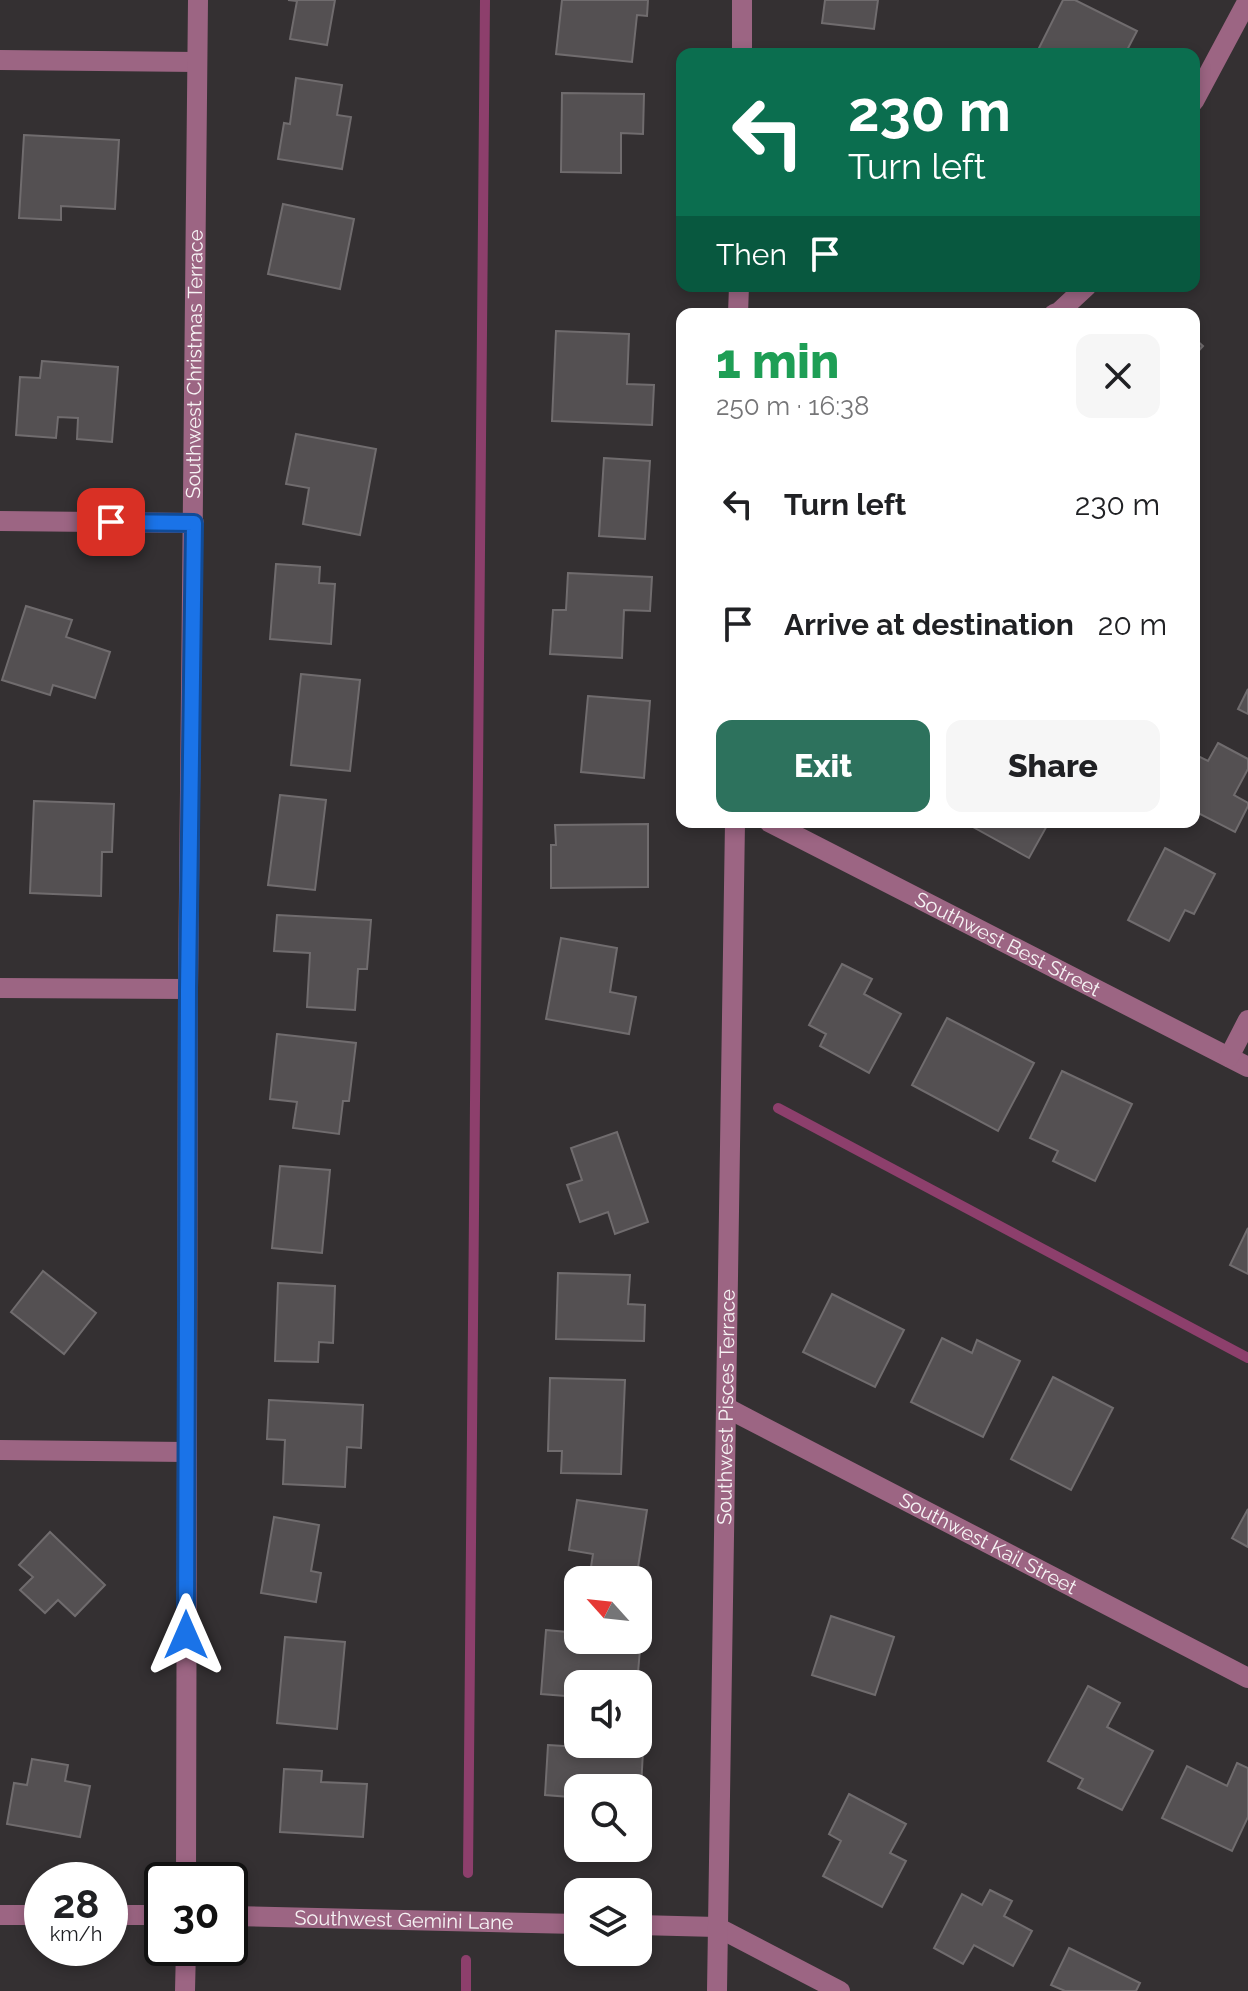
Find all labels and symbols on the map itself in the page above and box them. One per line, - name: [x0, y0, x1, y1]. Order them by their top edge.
- street label: Southwest Christmas Terrace: [181, 229, 208, 499]
- pin: [77, 488, 145, 556]
- street label: Southwest Best Street: [911, 887, 1105, 1002]
- street label: Southwest Pisces Terrace: [712, 1289, 740, 1525]
- street label: Southwest Kail Street: [895, 1487, 1081, 1599]
- north arrow: [564, 1566, 652, 1654]
- position arrow: [144, 1593, 228, 1677]
- speed limit sign: 30: [144, 1862, 248, 1966]
- street label: Southwest Gemini Lane: [294, 1905, 514, 1935]

